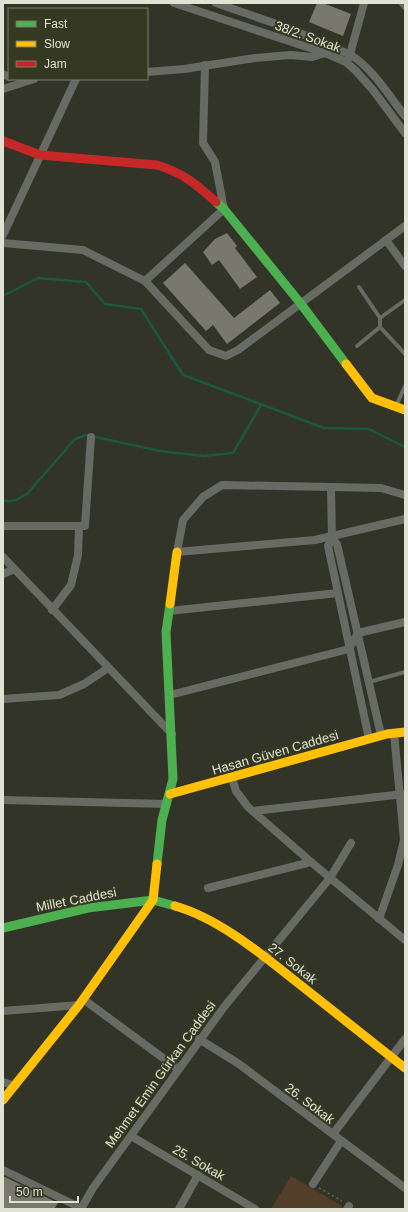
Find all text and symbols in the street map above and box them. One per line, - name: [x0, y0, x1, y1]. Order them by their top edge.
- legend: [8, 8, 148, 80]
- text: Fast: [44, 17, 68, 31]
- street label: 38/2. Sokak: [273, 18, 343, 55]
- text: Slow: [44, 37, 70, 51]
- text: Jam: [44, 57, 67, 71]
- street label: Hasan Güven Caddesi: [210, 727, 340, 778]
- street label: Millet Caddesi: [35, 884, 118, 915]
- street label: 27. Sokak: [265, 940, 320, 987]
- street label: Mehmet Emin Gürkan Caddesi: [102, 998, 219, 1151]
- street label: 26. Sokak: [282, 1080, 338, 1127]
- street label: 25. Sokak: [170, 1141, 228, 1184]
- scale bar: [10, 1178, 78, 1204]
- text: 50 m: [16, 1185, 43, 1199]

